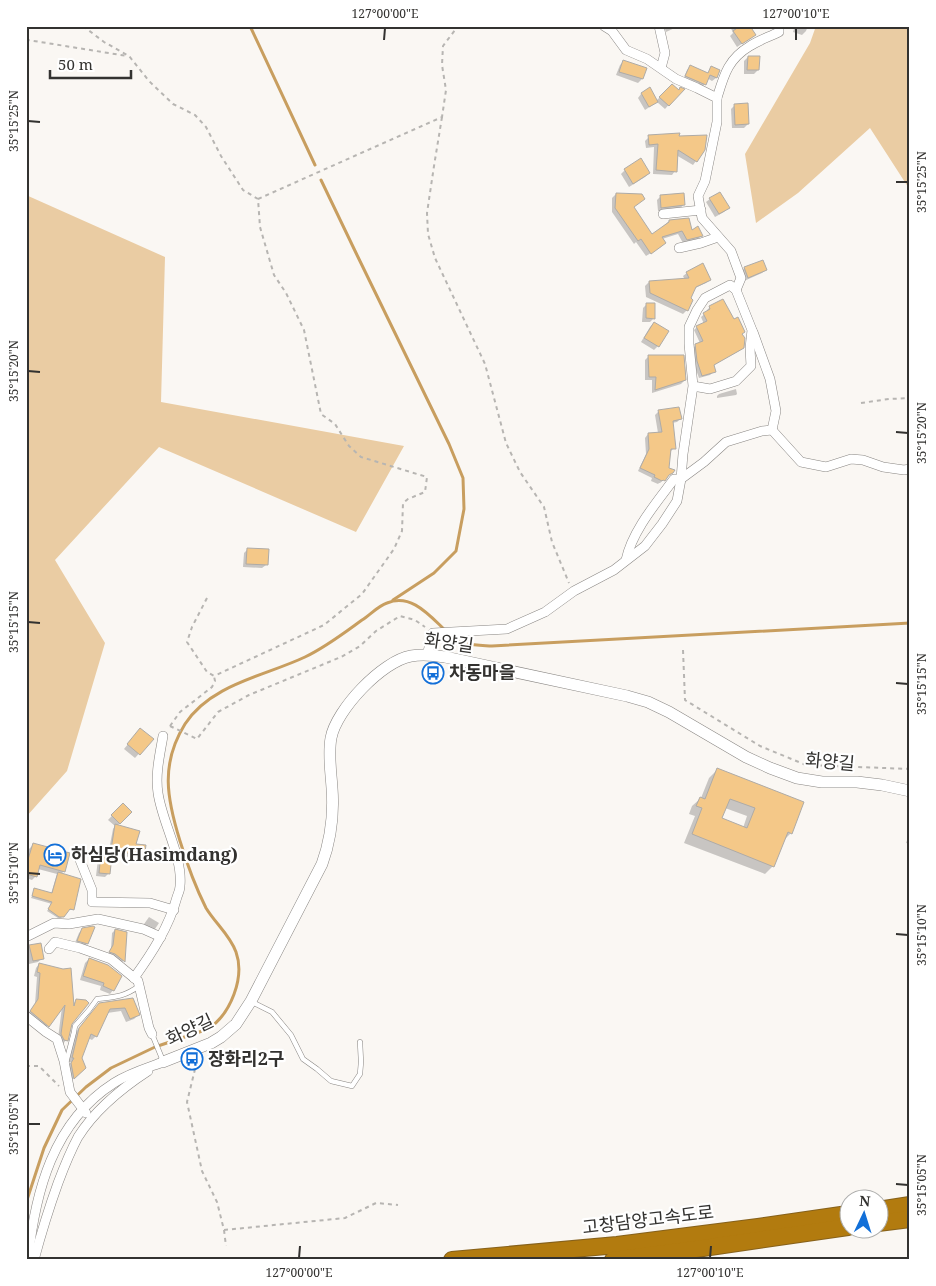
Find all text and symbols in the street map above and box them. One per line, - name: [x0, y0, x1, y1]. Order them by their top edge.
- text: 127°00'00"E: [352, 5, 418, 22]
- text: 127°00'10"E: [763, 5, 829, 22]
- scale bar: [50, 48, 131, 80]
- text: 50 m: [58, 54, 93, 74]
- text: 35°15'25"N: [5, 90, 22, 152]
- text: 35°15'25"N: [913, 151, 930, 213]
- text: 35°15'20"N: [5, 340, 22, 402]
- text: 35°15'20"N: [913, 402, 930, 464]
- text: 35°15'15"N: [5, 591, 22, 653]
- street label: 화양길: [423, 627, 475, 657]
- text: 35°15'15"N: [913, 653, 930, 715]
- place label: 차동마을: [449, 660, 515, 684]
- bus stop icon: 차동마을: [421, 661, 445, 685]
- street label: 화양길: [804, 747, 856, 775]
- text: 35°15'10"N: [5, 842, 22, 904]
- place label: 하심당(Hasimdang): [71, 842, 238, 866]
- hotel icon: 하심당(Hasimdang): [43, 843, 67, 867]
- text: 35°15'10"N: [913, 904, 930, 966]
- street label: 화양길: [162, 1008, 217, 1050]
- place label: 장화리2구: [208, 1046, 284, 1070]
- bus stop icon: 장화리2구: [180, 1047, 204, 1071]
- text: 35°15'05"N: [5, 1093, 22, 1155]
- text: 35°15'05"N: [913, 1154, 930, 1216]
- north arrow: [838, 1188, 888, 1238]
- text: N: [859, 1191, 871, 1210]
- street label: 고창담양고속도로: [581, 1199, 715, 1239]
- text: 127°00'00"E: [266, 1264, 332, 1281]
- text: 127°00'10"E: [677, 1264, 743, 1281]

